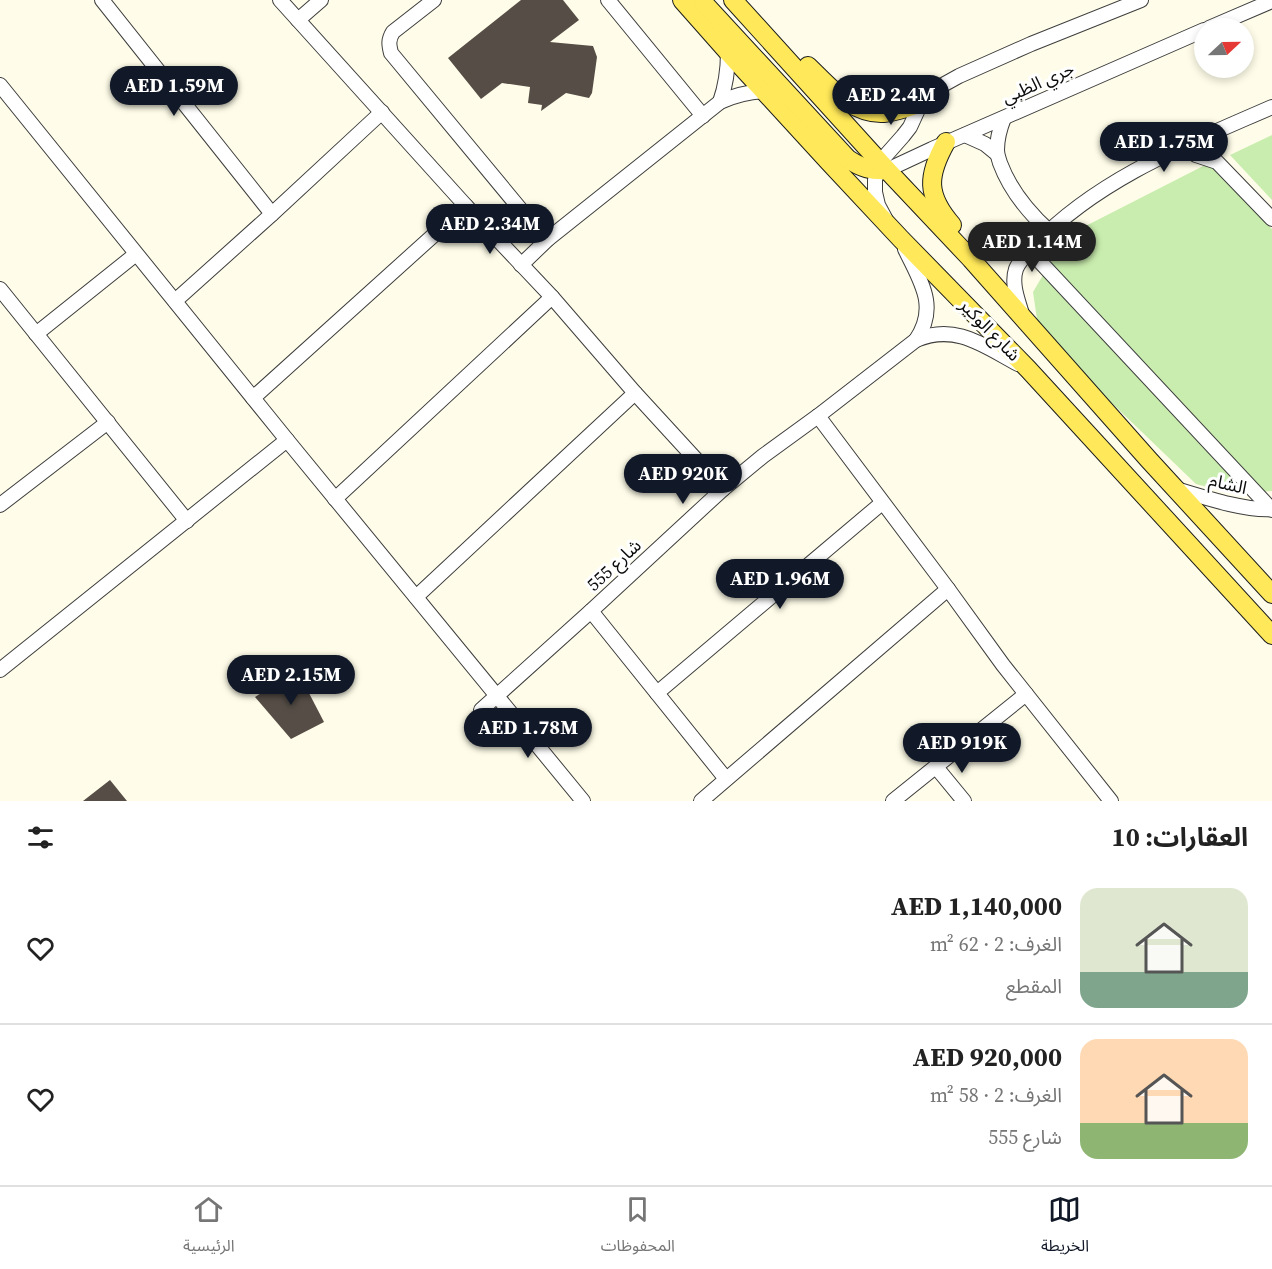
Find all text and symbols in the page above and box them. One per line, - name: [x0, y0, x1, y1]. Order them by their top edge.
- north arrow: [1194, 18, 1254, 78]
- map controls: [1194, 18, 1254, 78]
- street label: جري الظبي: [998, 56, 1078, 111]
- pin: AED 1.59M: [105, 66, 243, 117]
- text: AED 1.59M: [124, 71, 224, 99]
- pin: AED 2.4M: [829, 75, 953, 126]
- text: AED 2.4M: [846, 80, 936, 108]
- pin: AED 1.75M: [1095, 122, 1233, 173]
- text: AED 1.75M: [1114, 127, 1214, 155]
- pin: AED 2.34M: [421, 204, 559, 255]
- text: AED 2.34M: [440, 209, 540, 237]
- pin: AED 1.14M: [963, 222, 1101, 273]
- text: AED 1.14M: [982, 227, 1082, 255]
- street label: شارع الوكير: [952, 292, 1026, 368]
- pin: AED 920K: [621, 454, 745, 505]
- text: AED 920K: [638, 459, 728, 487]
- street label: الشام: [1206, 467, 1250, 502]
- street label: شارع 555: [581, 533, 648, 598]
- pin: AED 1.96M: [711, 559, 849, 610]
- text: AED 1.96M: [730, 564, 830, 592]
- pin: AED 2.15M: [222, 655, 360, 706]
- text: AED 2.15M: [241, 660, 341, 688]
- pin: AED 1.78M: [459, 708, 597, 759]
- text: AED 1.78M: [478, 713, 578, 741]
- pin: AED 919K: [900, 723, 1024, 774]
- text: AED 919K: [917, 728, 1007, 756]
- text: العقارات: 10: [1112, 819, 1248, 855]
- icon: filters: [24, 821, 57, 854]
- text: AED 1,140,000: [891, 888, 1062, 924]
- icon: home: [1128, 912, 1200, 984]
- text: الغرف: 2 · 62 m²: [930, 930, 1062, 958]
- icon: heart: [24, 932, 57, 965]
- text: المقطع: [1006, 972, 1062, 1000]
- text: AED 920,000: [913, 1039, 1062, 1075]
- icon: home: [1128, 1063, 1200, 1135]
- text: الغرف: 2 · 58 m²: [930, 1081, 1062, 1109]
- icon: heart: [24, 1083, 57, 1116]
- text: شارع 555: [988, 1123, 1062, 1151]
- tab: الرئيسية: [183, 1193, 235, 1263]
- tab: المحفوظات: [601, 1193, 675, 1263]
- tab: الخريطة: [1041, 1193, 1089, 1263]

